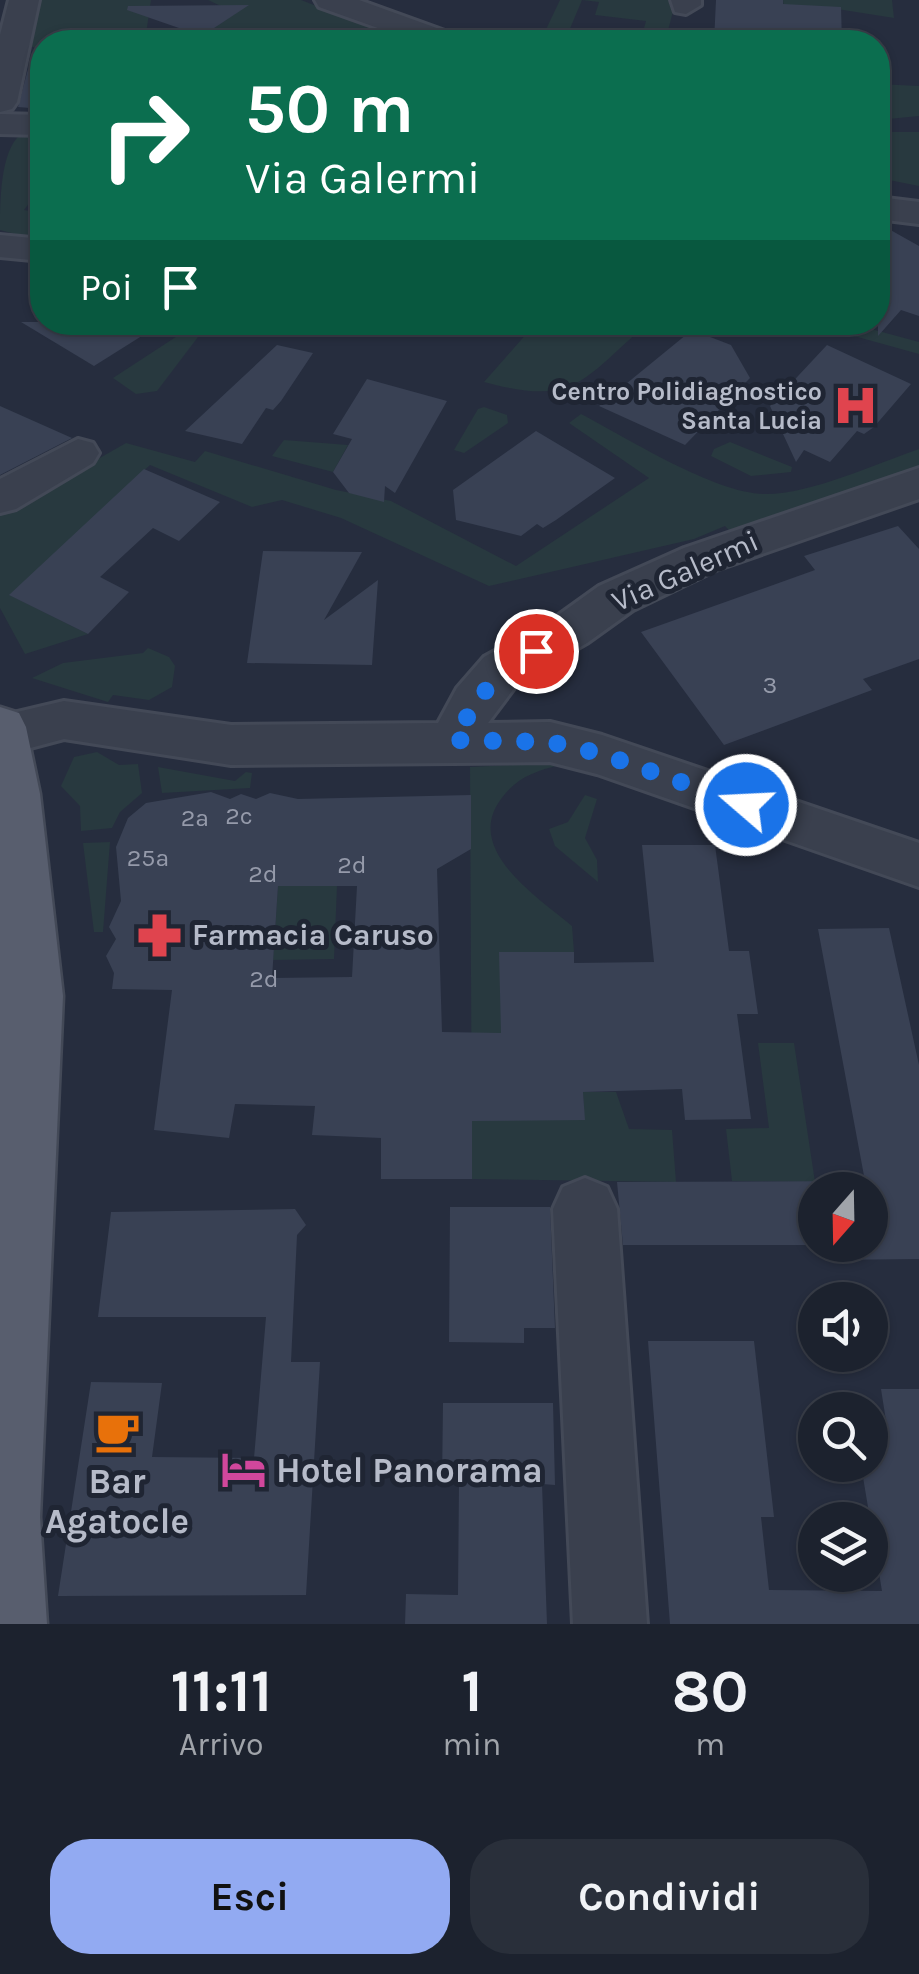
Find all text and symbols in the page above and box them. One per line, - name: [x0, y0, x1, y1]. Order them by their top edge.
- text: 50 m: [245, 68, 414, 150]
- icon: right: [80, 70, 210, 200]
- text: Via Galermi: [245, 152, 480, 204]
- icon: arrive: [153, 260, 208, 315]
- text: Poi: [80, 265, 133, 310]
- place label: Centro Polidiagnostico Santa Lucia: [552, 377, 822, 435]
- hospital icon: Centro Polidiagnostico Santa Lucia: [831, 381, 879, 429]
- street label: Via Galermi: [606, 523, 764, 619]
- pin: [494, 609, 579, 694]
- icon: arrive: [509, 624, 564, 679]
- house number: 3: [763, 670, 777, 699]
- position arrow: [694, 753, 798, 857]
- house number: 2c: [225, 801, 253, 830]
- house number: 2a: [181, 803, 209, 832]
- house number: 25a: [127, 843, 169, 872]
- house number: 2d: [337, 850, 367, 879]
- house number: 2d: [248, 859, 278, 888]
- pharmacy icon: Farmacia Caruso: [135, 911, 183, 959]
- place label: Farmacia Caruso: [192, 917, 434, 953]
- house number: 2d: [249, 964, 279, 993]
- north arrow: [798, 1172, 888, 1262]
- map controls: [798, 1172, 888, 1592]
- button: sound: [798, 1282, 888, 1372]
- button: search: [798, 1392, 888, 1482]
- cafe icon: Bar Agatocle: [93, 1407, 141, 1455]
- hotel icon: Hotel Panorama: [219, 1446, 267, 1494]
- place label: Hotel Panorama: [276, 1450, 543, 1491]
- place label: Bar Agatocle: [45, 1461, 189, 1543]
- button: layers: [798, 1502, 888, 1592]
- text: 11:11: [170, 1656, 272, 1726]
- text: 1: [461, 1656, 483, 1726]
- text: 80: [672, 1656, 749, 1726]
- text: Arrivo: [179, 1726, 264, 1763]
- text: min: [443, 1726, 501, 1763]
- text: m: [695, 1726, 725, 1763]
- button: Esci: [50, 1839, 450, 1954]
- button: Condividi: [470, 1839, 869, 1954]

